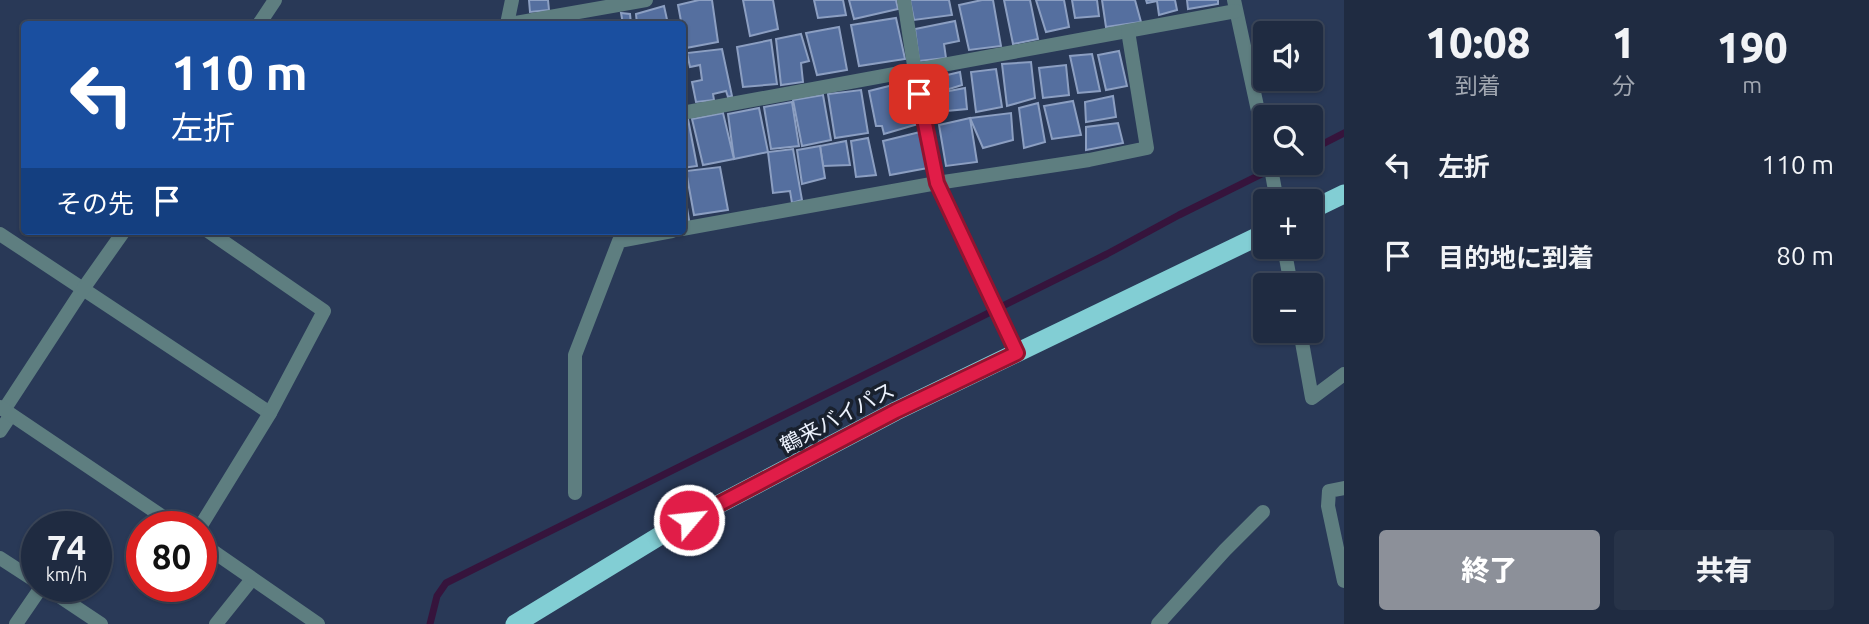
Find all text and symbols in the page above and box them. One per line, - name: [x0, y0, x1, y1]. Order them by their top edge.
- text: 10:08: [1425, 19, 1530, 66]
- text: 1: [1612, 19, 1635, 66]
- map controls: [1253, 21, 1323, 343]
- button: sound: [1253, 21, 1323, 91]
- text: 190: [1717, 24, 1788, 71]
- text: 110 m: [171, 44, 308, 99]
- icon: left: [56, 49, 147, 140]
- pin: [889, 64, 949, 124]
- text: m: [1742, 72, 1762, 97]
- text: 到着: [1455, 73, 1501, 98]
- text: 分: [1612, 73, 1635, 98]
- icon: arrive: [900, 75, 938, 113]
- button: search: [1253, 105, 1323, 175]
- text: 左折: [171, 109, 235, 145]
- icon: left: [1379, 146, 1417, 184]
- text: 110 m: [1762, 150, 1834, 179]
- text: 左折: [1438, 152, 1490, 181]
- icon: arrive: [148, 182, 186, 220]
- text: その先: [56, 189, 134, 218]
- button: +: [1253, 189, 1323, 259]
- icon: arrive: [1379, 237, 1417, 275]
- text: 80 m: [1776, 241, 1834, 270]
- text: 目的地に到着: [1438, 243, 1594, 272]
- button: −: [1253, 273, 1323, 343]
- street label: 鶴来バイパス: [776, 377, 898, 457]
- position arrow: [652, 483, 726, 557]
- speed limit sign: 80: [126, 511, 217, 602]
- text: 74: [47, 527, 86, 567]
- button: 終了: [1379, 530, 1600, 610]
- button: 共有: [1614, 530, 1834, 610]
- text: km/h: [46, 564, 87, 584]

